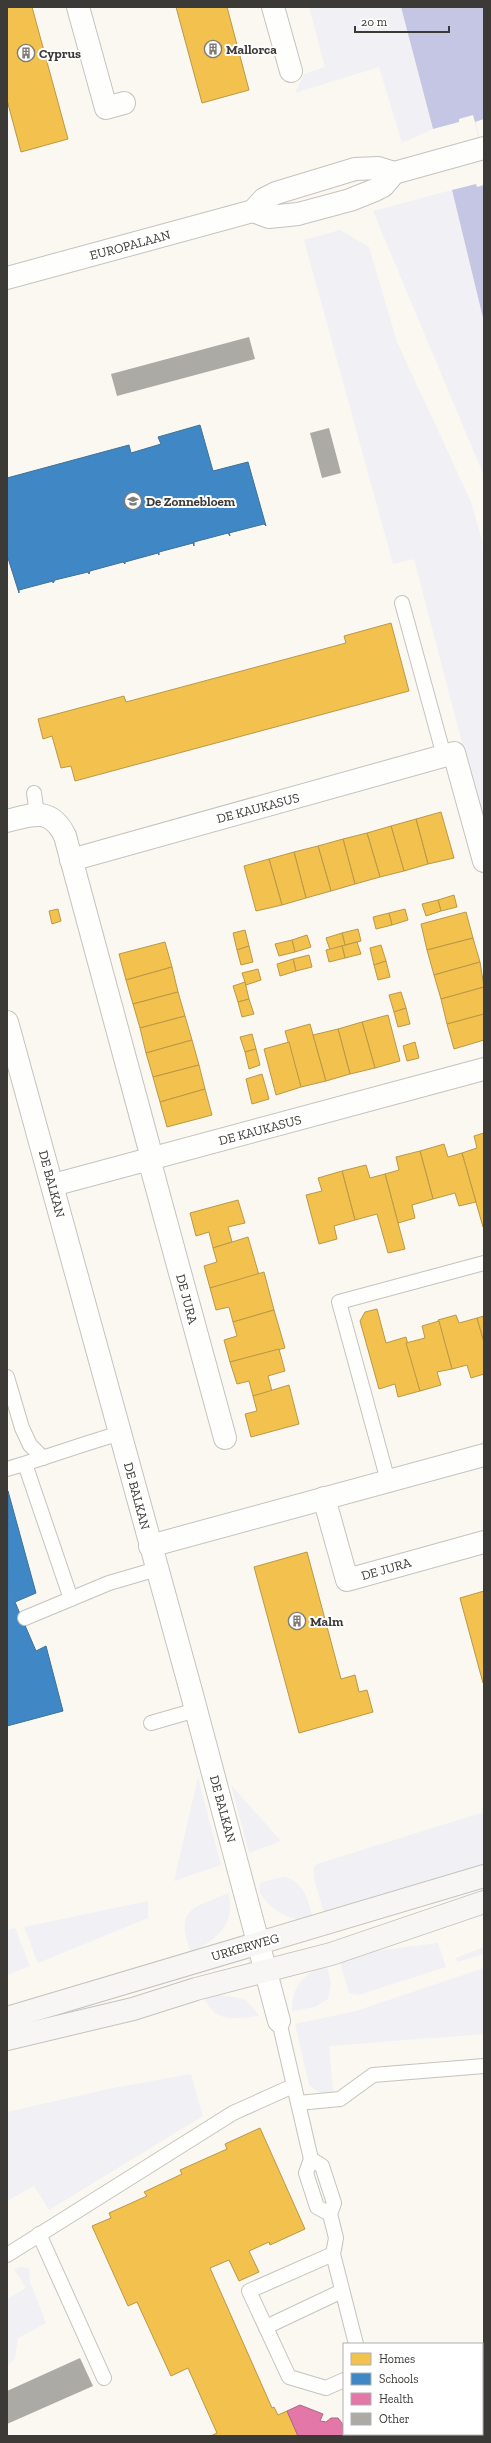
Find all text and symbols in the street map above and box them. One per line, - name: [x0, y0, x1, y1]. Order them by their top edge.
- scale bar: [355, 8, 449, 34]
- text: 20 m: [361, 15, 388, 29]
- building icon: Mallorca: [203, 39, 223, 59]
- place label: Mallorca: [226, 42, 277, 57]
- building icon: Cyprus: [16, 43, 36, 63]
- place label: Cyprus: [39, 46, 81, 61]
- street label: EUROPALAAN: [88, 227, 172, 263]
- school or university icon: De Zonnebloem: [123, 491, 143, 511]
- place label: De Zonnebloem: [146, 494, 236, 509]
- street label: DE KAUKASUS: [215, 790, 301, 826]
- street label: DE KAUKASUS: [217, 1112, 303, 1148]
- street label: DE BALKAN: [36, 1149, 68, 1220]
- street label: DE JURA: [173, 1272, 201, 1326]
- street label: DE BALKAN: [121, 1461, 153, 1532]
- street label: DE JURA: [359, 1555, 413, 1583]
- building icon: Malm: [287, 1611, 307, 1631]
- place label: Malm: [310, 1614, 344, 1629]
- street label: DE BALKAN: [207, 1774, 239, 1845]
- street label: URKERWEG: [209, 1930, 281, 1964]
- legend: [343, 2343, 483, 2435]
- text: Homes: [379, 2352, 415, 2366]
- text: Schools: [379, 2372, 418, 2386]
- text: Health: [379, 2392, 414, 2406]
- text: Other: [379, 2412, 410, 2426]

